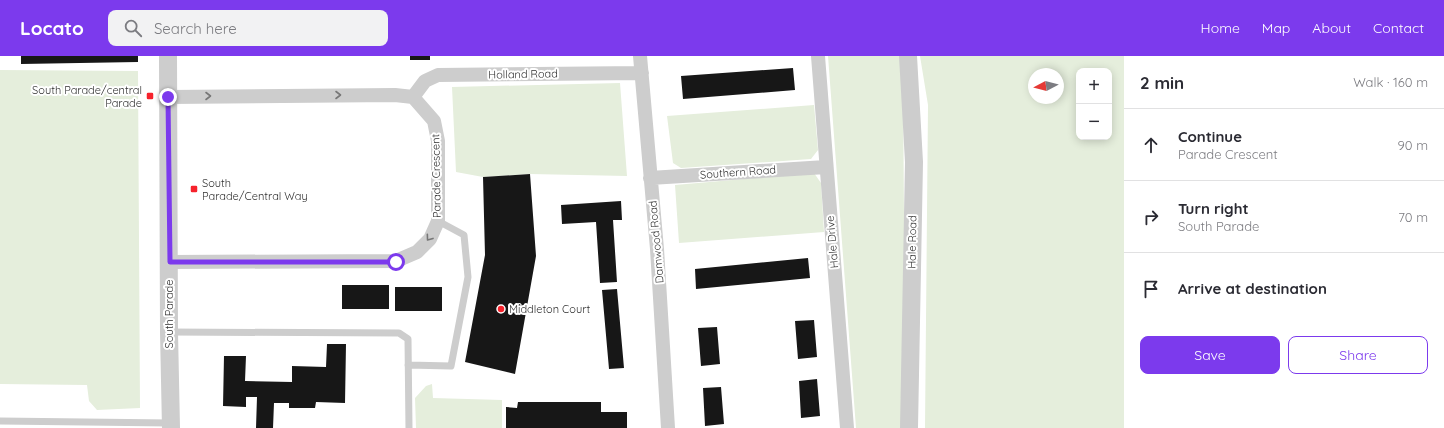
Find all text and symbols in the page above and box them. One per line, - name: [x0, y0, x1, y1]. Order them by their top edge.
- search box: [108, 10, 388, 46]
- text: Locato: [20, 16, 84, 40]
- icon: search: [122, 17, 144, 39]
- text: Search here: [154, 19, 237, 38]
- text: Home: [1201, 19, 1240, 37]
- text: Map: [1262, 19, 1290, 37]
- text: About: [1312, 19, 1351, 37]
- text: Contact: [1373, 19, 1424, 37]
- street label: Holland Road: [488, 66, 558, 82]
- north arrow: [1028, 68, 1064, 104]
- map controls: [1076, 68, 1112, 140]
- button: +: [1076, 68, 1112, 104]
- text: 2 min: [1140, 72, 1184, 93]
- text: Walk · 160 m: [1353, 74, 1428, 90]
- place label: South Parade/central Parade: [32, 83, 142, 110]
- route end: [159, 88, 177, 106]
- marker: South Parade/central Parade: [145, 91, 155, 101]
- one-way arrow: [335, 91, 341, 99]
- one-way arrow: [205, 92, 211, 100]
- button: −: [1076, 104, 1112, 140]
- text: Continue: [1178, 127, 1242, 146]
- street label: Parade Crescent: [428, 133, 444, 218]
- icon: ahead: [1140, 134, 1162, 156]
- text: 90 m: [1398, 137, 1428, 153]
- text: Parade Crescent: [1178, 146, 1278, 162]
- street label: Southern Road: [700, 162, 776, 182]
- place label: South Parade/Central Way: [202, 176, 308, 203]
- marker: South Parade/Central Way: [189, 184, 199, 194]
- text: Turn right: [1178, 199, 1249, 218]
- street label: Damwood Road: [645, 200, 667, 284]
- icon: right: [1140, 206, 1162, 228]
- text: 70 m: [1398, 209, 1428, 225]
- street label: Hale Drive: [823, 215, 841, 269]
- street label: Hale Road: [905, 215, 919, 269]
- text: South Parade: [1178, 218, 1259, 234]
- one-way arrow: [427, 234, 434, 241]
- route start: [387, 253, 405, 271]
- icon: arrive: [1140, 278, 1162, 300]
- text: Arrive at destination: [1178, 279, 1327, 298]
- street label: South Parade: [162, 280, 176, 348]
- place label: Middleton Court: [509, 302, 590, 316]
- marker: Middleton Court: [496, 304, 506, 314]
- button: Save: [1140, 336, 1280, 374]
- button: Share: [1288, 336, 1428, 374]

